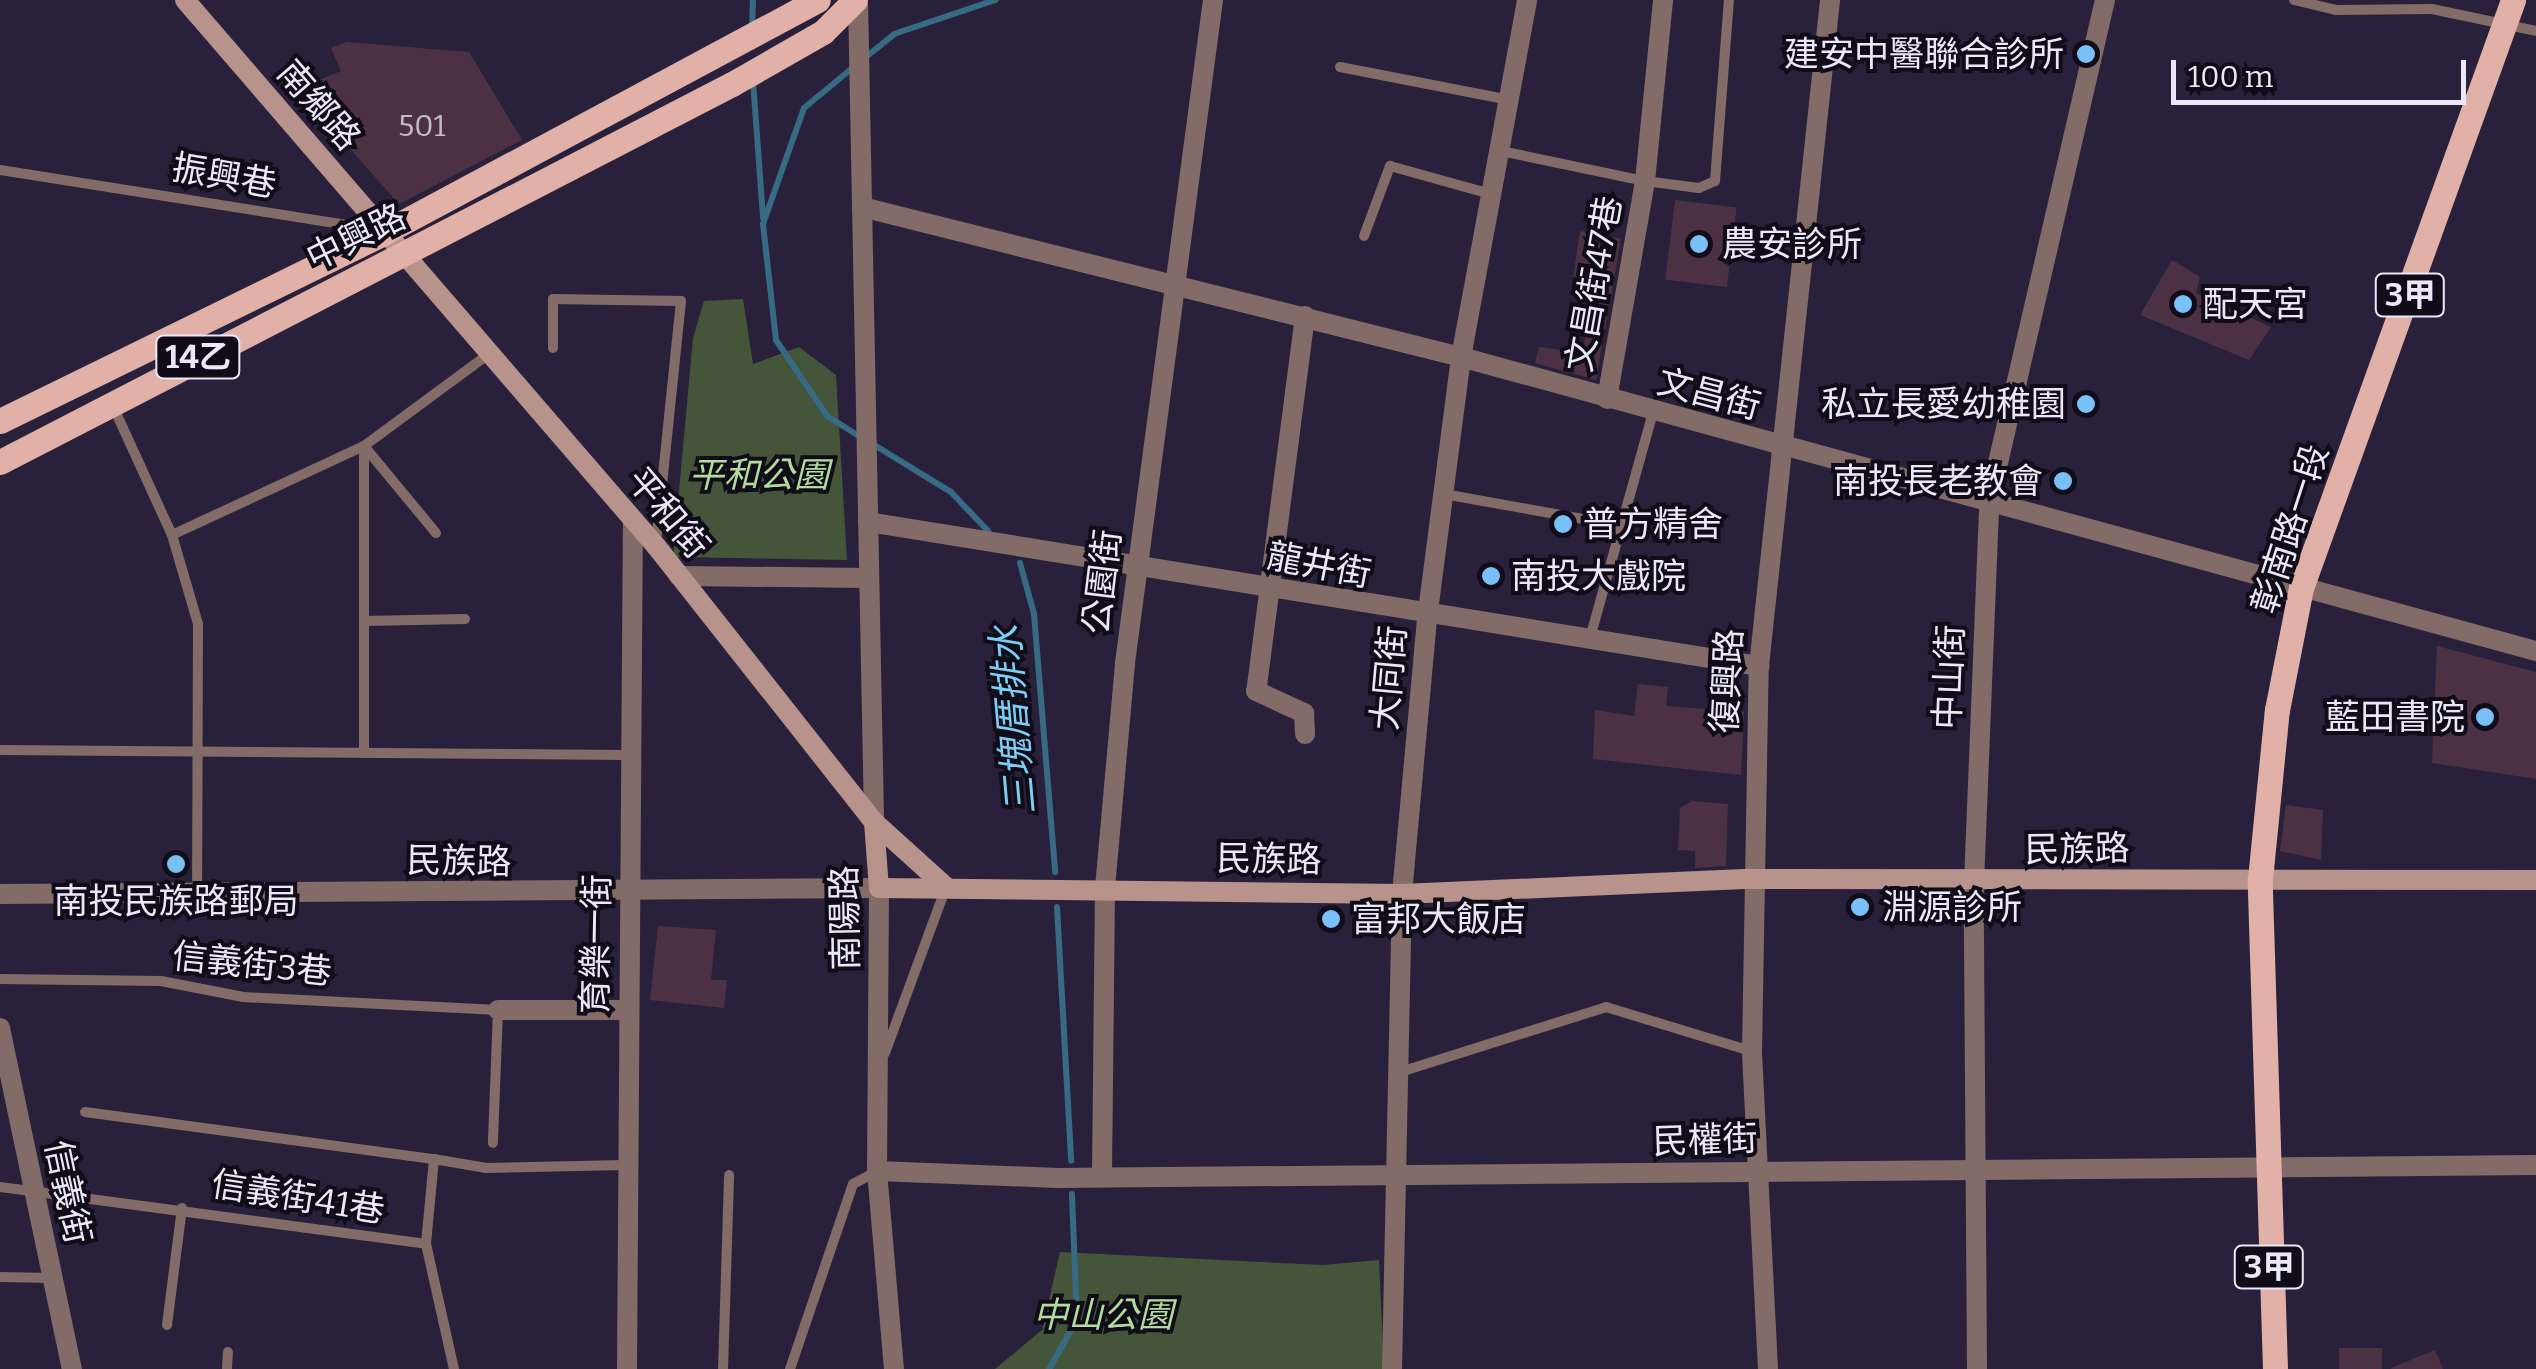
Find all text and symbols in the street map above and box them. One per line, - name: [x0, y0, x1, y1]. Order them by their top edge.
- place label: 建安中醫聯合診所: [1784, 33, 2064, 75]
- scale bar: [2176, 40, 2471, 102]
- marker: 建安中醫聯合診所: [2073, 41, 2099, 67]
- street label: 南鄉路: [269, 52, 369, 158]
- text: 100 m: [2188, 59, 2273, 95]
- house number: 501: [398, 108, 446, 144]
- street label: 振興巷: [169, 146, 279, 206]
- street label: 文昌街47巷: [1558, 193, 1630, 375]
- street label: 中興路: [300, 195, 412, 279]
- place label: 農安診所: [1722, 223, 1862, 265]
- marker: 農安診所: [1686, 231, 1712, 257]
- road number: 3甲: [2372, 268, 2448, 322]
- place label: 配天宮: [2203, 283, 2308, 325]
- marker: 配天宮: [2172, 293, 2194, 315]
- road number: 14乙: [153, 330, 243, 384]
- street label: 文昌街: [1653, 360, 1765, 428]
- place label: 私立長愛幼稚園: [1821, 383, 2066, 425]
- marker: 私立長愛幼稚園: [2075, 393, 2097, 415]
- street label: 彰南路一段: [2243, 439, 2337, 619]
- park label: 平和公園: [689, 454, 829, 496]
- street label: 平和街: [618, 459, 718, 567]
- place label: 南投長老教會: [1833, 460, 2043, 502]
- marker: 南投長老教會: [2052, 470, 2074, 492]
- place label: 普方精舍: [1583, 503, 1723, 545]
- marker: 普方精舍: [1552, 513, 1574, 535]
- street label: 公園街: [1075, 527, 1129, 637]
- street label: 龍井街: [1263, 534, 1375, 596]
- place label: 南投大戲院: [1511, 555, 1686, 597]
- marker: 南投大戲院: [1480, 565, 1502, 587]
- water label: 三塊厝排水: [983, 623, 1045, 817]
- street label: 大同街: [1364, 624, 1414, 732]
- street label: 中山街: [1926, 624, 1972, 730]
- street label: 復興路: [1703, 627, 1751, 735]
- place label: 藍田書院: [2325, 696, 2465, 738]
- marker: 藍田書院: [2474, 706, 2496, 728]
- street label: 民族路: [2024, 827, 2130, 871]
- street label: 民族路: [1216, 837, 1322, 881]
- street label: 民族路: [406, 839, 512, 883]
- marker: 南投民族路郵局: [165, 853, 187, 875]
- street label: 南陽路: [823, 865, 867, 971]
- street label: 育樂一街: [574, 874, 618, 1014]
- place label: 南投民族路郵局: [54, 880, 298, 922]
- place label: 淵源診所: [1882, 886, 2022, 928]
- marker: 淵源診所: [1847, 894, 1873, 920]
- place label: 富邦大飯店: [1351, 898, 1526, 940]
- marker: 富邦大飯店: [1320, 908, 1342, 930]
- street label: 信義街3巷: [170, 935, 334, 993]
- street label: 民權街: [1652, 1117, 1758, 1163]
- street label: 信義街: [37, 1136, 99, 1248]
- street label: 信義街41巷: [208, 1163, 388, 1231]
- road number: 3甲: [2232, 1240, 2306, 1294]
- park label: 中山公園: [1033, 1294, 1173, 1336]

